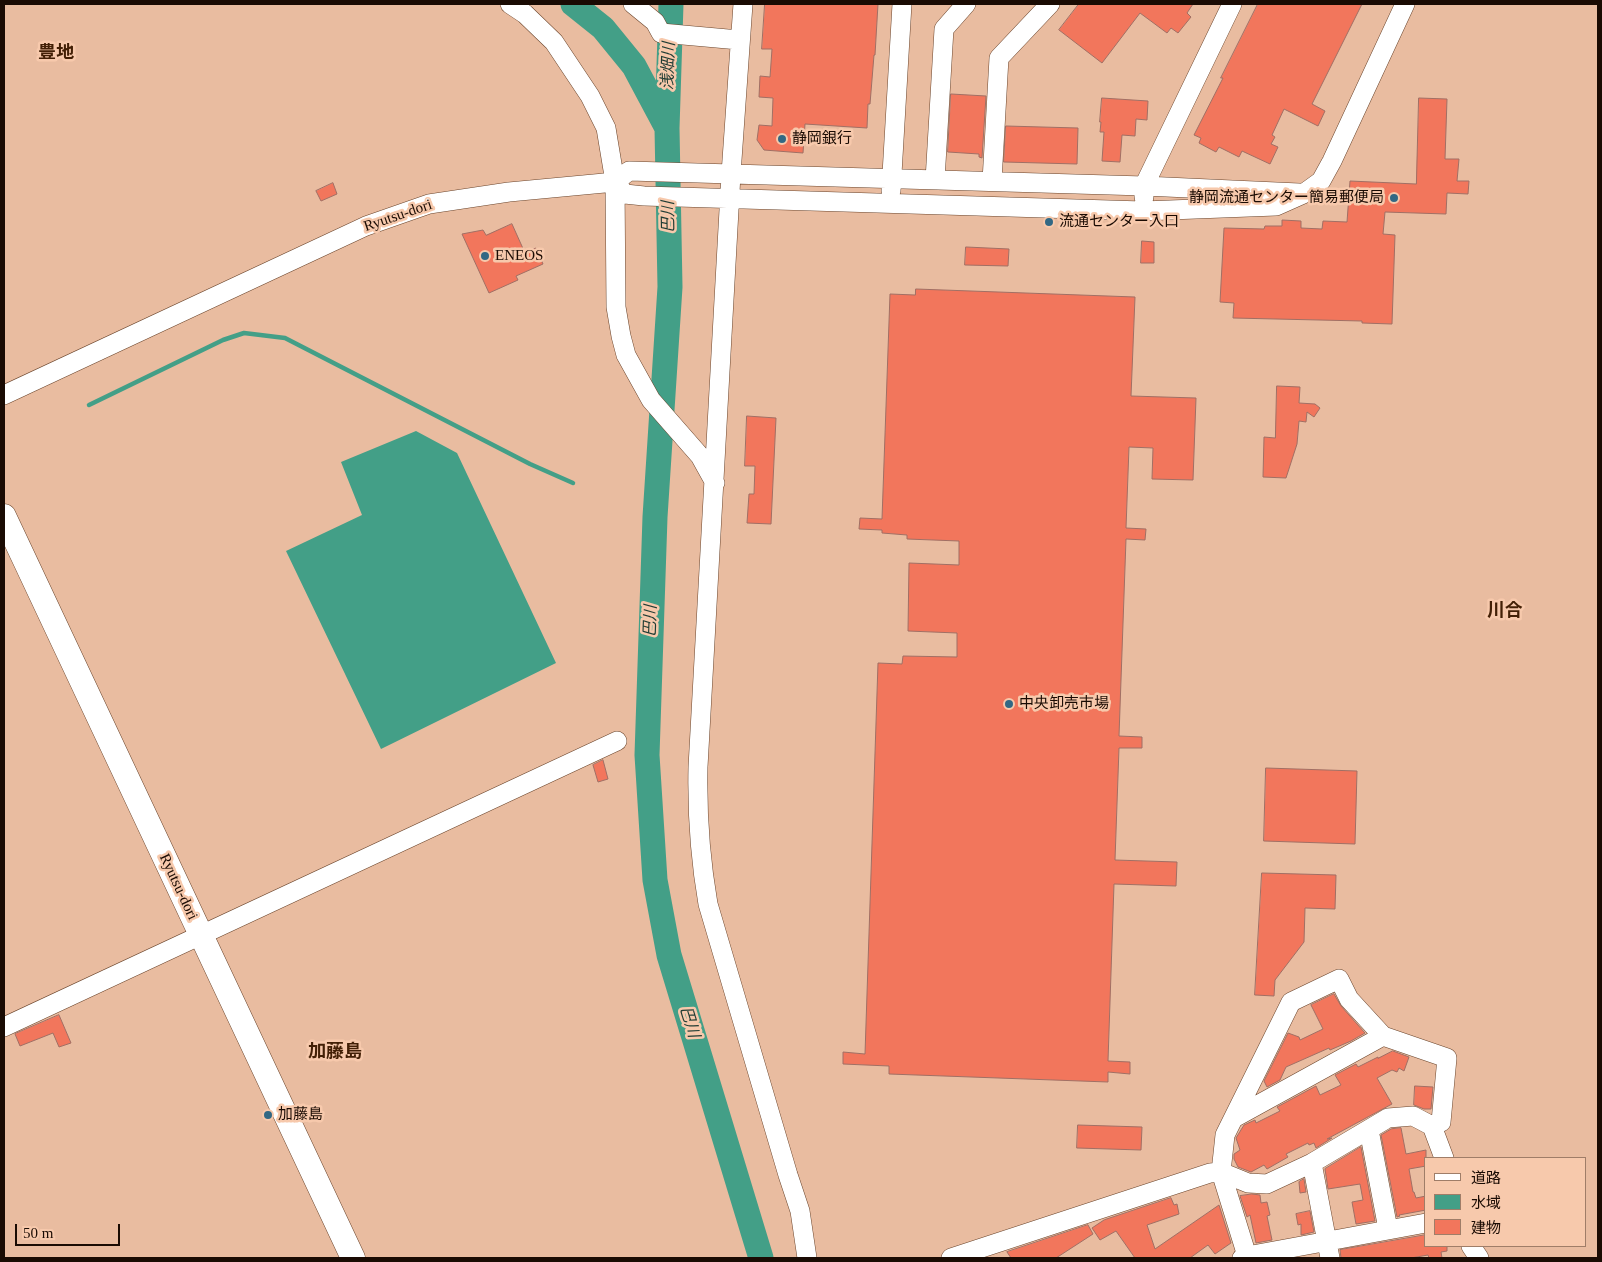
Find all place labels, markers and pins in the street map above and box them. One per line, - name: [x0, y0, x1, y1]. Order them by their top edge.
- place label: 静岡銀行: [792, 130, 852, 148]
- marker: 静岡銀行: [776, 133, 788, 145]
- place label: 静岡流通センター簡易郵便局: [1189, 189, 1384, 207]
- marker: 静岡流通センター簡易郵便局: [1388, 192, 1400, 204]
- place label: 流通センター入口: [1059, 213, 1179, 231]
- marker: 流通センター入口: [1043, 216, 1055, 228]
- place label: ENEOS: [495, 247, 543, 265]
- marker: ENEOS: [479, 250, 491, 262]
- place label: 中央卸売市場: [1019, 695, 1109, 713]
- marker: 中央卸売市場: [1003, 698, 1015, 710]
- place label: 加藤島: [278, 1106, 323, 1124]
- marker: 加藤島: [262, 1109, 274, 1121]

